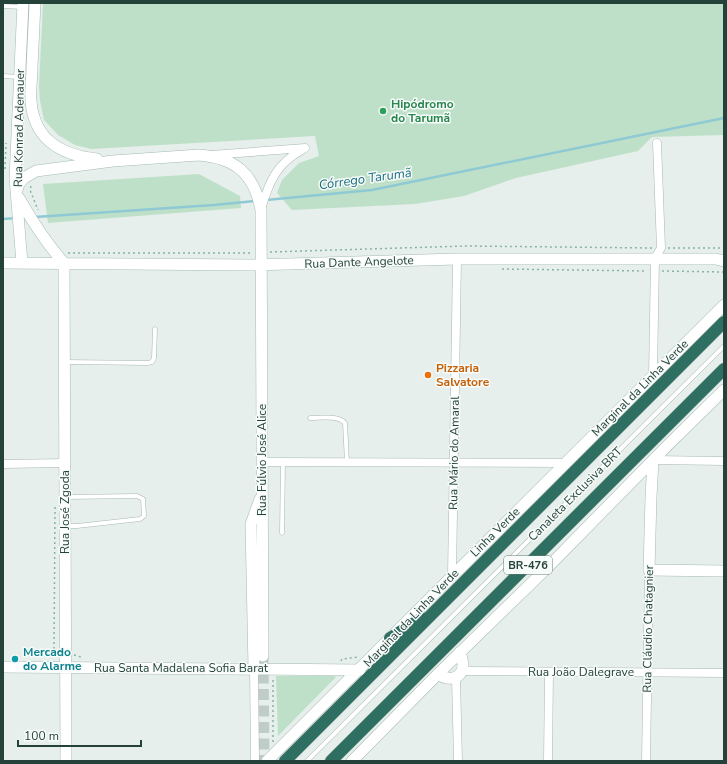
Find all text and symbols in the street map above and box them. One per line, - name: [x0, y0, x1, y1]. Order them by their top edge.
- street label: Rua Konrad Adenauer: [10, 68, 28, 187]
- place label: Hipódromo do Tarumã: [391, 96, 454, 126]
- marker: Hipódromo do Tarumã: [378, 106, 388, 116]
- water label: Córrego Tarumã: [318, 164, 413, 194]
- street label: Rua Dante Angelote: [304, 252, 414, 272]
- street label: Marginal da Linha Verde: [588, 336, 692, 440]
- place label: Pizzaria Salvatore: [436, 360, 490, 390]
- marker: Pizzaria Salvatore: [423, 370, 433, 380]
- street label: Rua Mário do Amaral: [445, 395, 463, 510]
- street label: Rua Fúlvio José Alice: [254, 404, 270, 516]
- street label: Canaleta Exclusiva BRT: [524, 443, 626, 545]
- street label: Rua José Zgoda: [57, 470, 73, 554]
- street label: Linha Verde: [467, 504, 523, 560]
- road number: BR-476: [504, 556, 552, 574]
- street label: Rua Cláudio Chatagnier: [639, 564, 657, 693]
- street label: Marginal da Linha Verde: [360, 565, 462, 671]
- place label: Mercado do Alarme: [23, 644, 82, 674]
- marker: Mercado do Alarme: [10, 654, 20, 664]
- street label: Rua Santa Madalena Sofia Barat: [94, 660, 269, 676]
- street label: Rua João Dalegrave: [528, 664, 634, 680]
- scale bar: [18, 722, 141, 748]
- text: 100 m: [24, 728, 59, 744]

